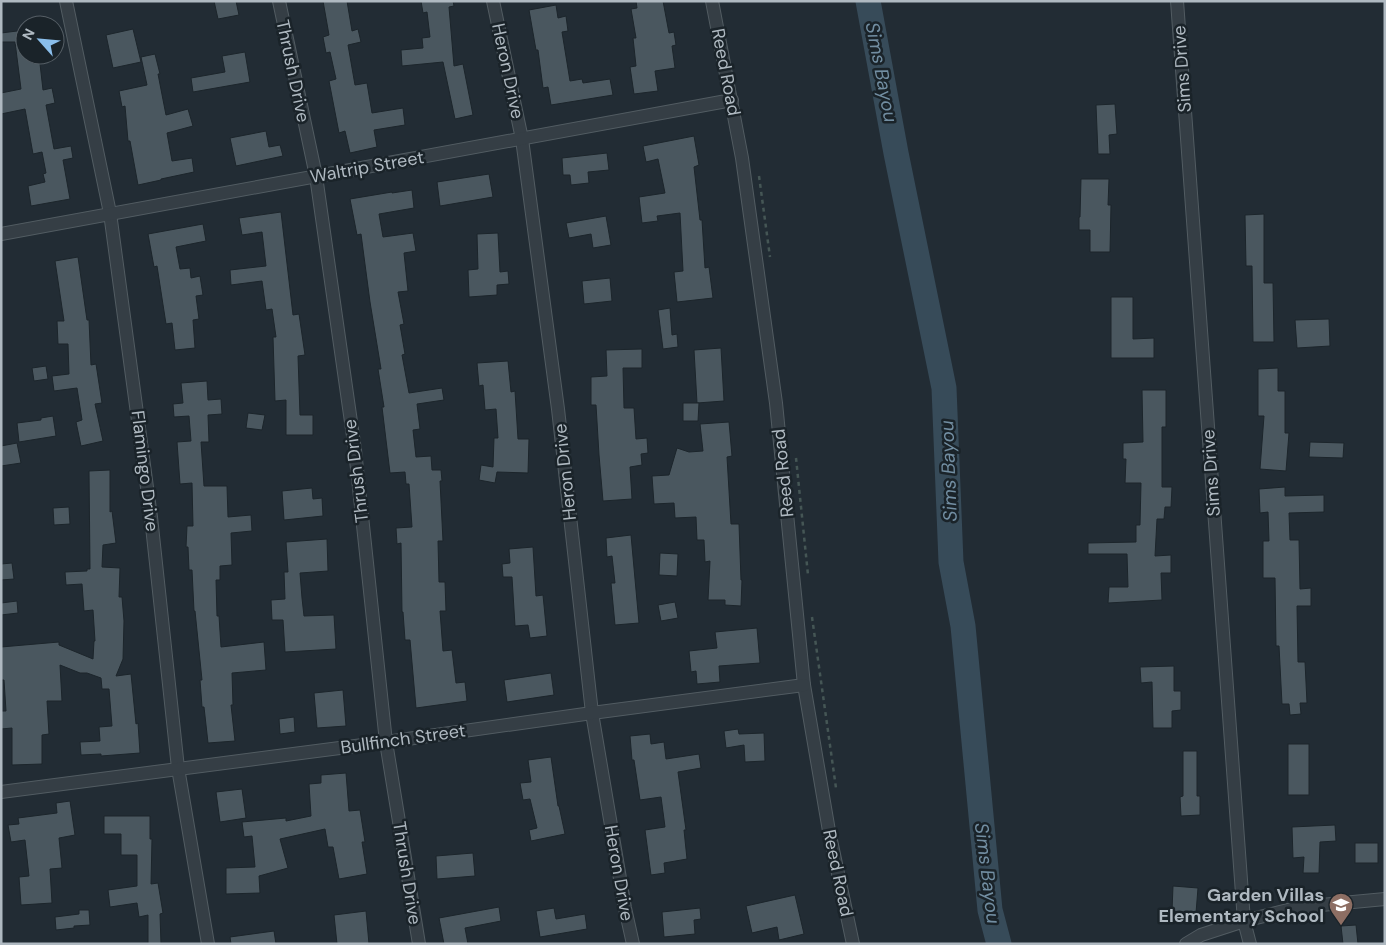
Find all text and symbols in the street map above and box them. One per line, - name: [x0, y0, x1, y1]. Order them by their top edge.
- north arrow: [15, 15, 65, 65]
- street label: Thrush Drive: [270, 18, 316, 124]
- water label: Sims Bayou: [860, 20, 903, 124]
- street label: Heron Drive: [486, 21, 530, 121]
- text: N: [18, 25, 39, 43]
- street label: Sims Drive: [1167, 25, 1197, 113]
- street label: Reed Road: [706, 26, 746, 118]
- street label: Waltrip Street: [308, 145, 426, 189]
- street label: Flamingo Drive: [126, 409, 164, 533]
- street label: Thrush Drive: [338, 418, 374, 524]
- water label: Sims Bayou: [934, 420, 963, 522]
- street label: Heron Drive: [548, 422, 582, 522]
- street label: Reed Road: [766, 428, 800, 518]
- street label: Sims Drive: [1196, 429, 1226, 517]
- street label: Bullfinch Street: [339, 718, 467, 760]
- street label: Thrush Drive: [387, 820, 427, 926]
- water label: Sims Bayou: [969, 821, 1006, 925]
- street label: Heron Drive: [599, 823, 639, 923]
- street label: Reed Road: [817, 827, 859, 919]
- place label: Garden Villas Elementary School: [1158, 883, 1324, 928]
- school or university icon: Garden Villas Elementary School: [1328, 892, 1354, 926]

